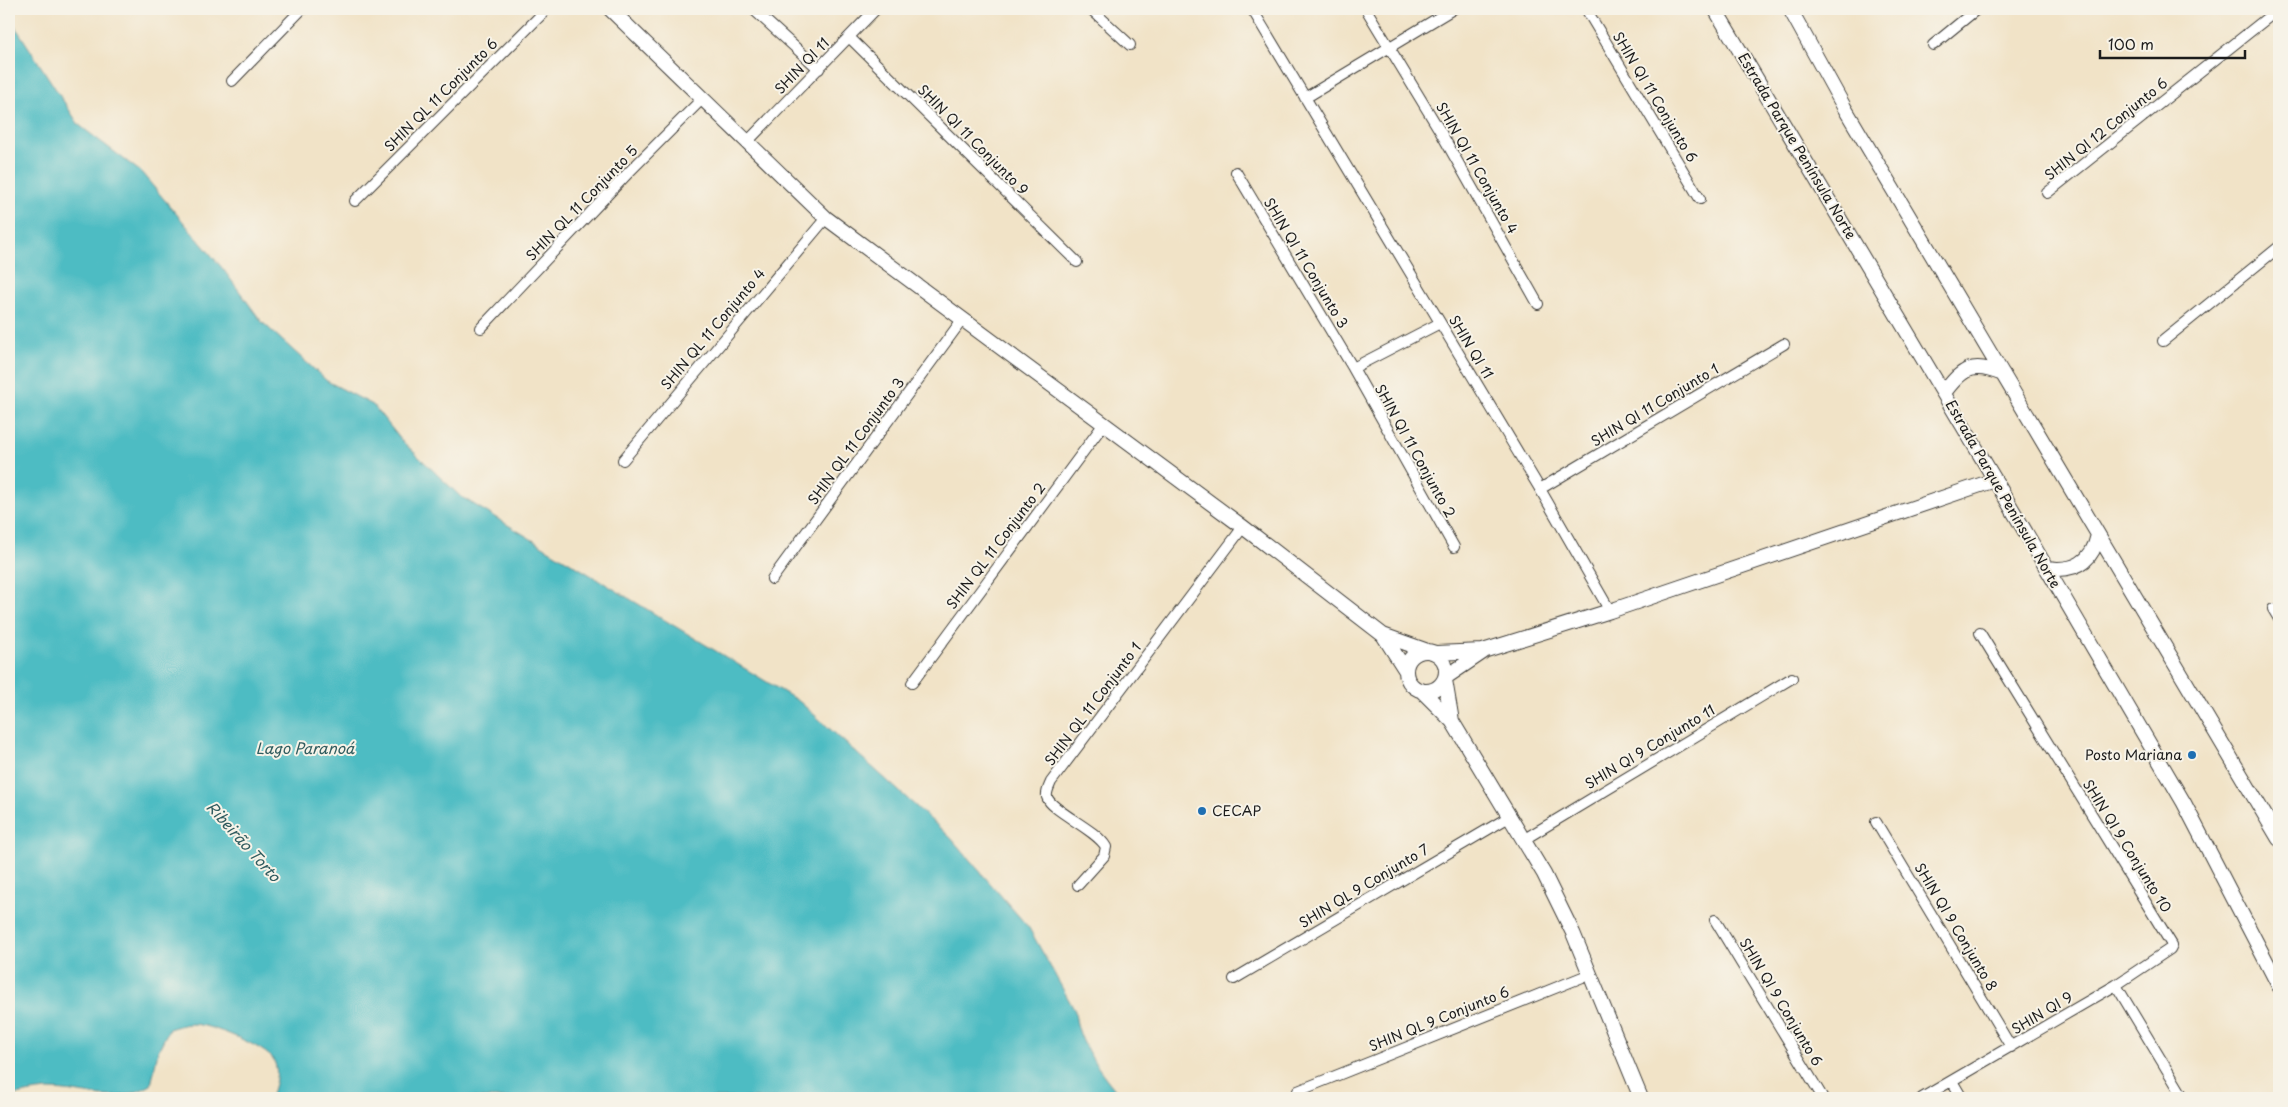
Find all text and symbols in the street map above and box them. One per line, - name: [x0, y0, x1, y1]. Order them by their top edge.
- street label: SHIN QI 11 Conjunto 6: [1608, 27, 1703, 166]
- scale bar: [2100, 28, 2246, 60]
- text: 100 m: [2108, 32, 2154, 55]
- street label: SHIN QL 11 Conjunto 6: [379, 33, 502, 156]
- street label: SHIN QI 11: [769, 33, 834, 98]
- street label: Estrada Parque Península Norte: [1733, 49, 1862, 243]
- street label: SHIN QI 12 Conjunto 6: [2040, 72, 2172, 185]
- street label: SHIN QI 11 Conjunto 9: [913, 80, 1034, 200]
- street label: SHIN QI 11 Conjunto 4: [1431, 98, 1524, 238]
- street label: SHIN QL 11 Conjunto 5: [521, 140, 642, 265]
- street label: SHIN QI 11 Conjunto 3: [1259, 193, 1354, 332]
- street label: SHIN QL 11 Conjunto 4: [655, 263, 770, 394]
- street label: SHIN QI 11: [1444, 311, 1499, 383]
- street label: SHIN QI 11 Conjunto 1: [1587, 358, 1723, 451]
- street label: SHIN QL 11 Conjunto 3: [802, 373, 909, 509]
- street label: SHIN QI 11 Conjunto 2: [1370, 380, 1461, 521]
- street label: Estrada Parque Península Norte: [1941, 396, 2066, 592]
- street label: SHIN QL 11 Conjunto 2: [941, 478, 1050, 613]
- street label: SHIN QL 11 Conjunto 1: [1039, 638, 1146, 770]
- street label: SHIN QI 9 Conjunto 11: [1581, 699, 1719, 794]
- water label: Lago Paranoá: [256, 736, 356, 759]
- place label: Posto Mariana: [2085, 744, 2182, 765]
- marker: Posto Mariana: [2186, 749, 2198, 761]
- street label: SHIN QI 9 Conjunto 10: [2078, 775, 2177, 916]
- water label: Ribeirão Torto: [202, 796, 287, 887]
- place label: CECAP: [1212, 800, 1261, 821]
- marker: CECAP: [1196, 805, 1208, 817]
- street label: SHIN QL 9 Conjunto 7: [1295, 838, 1433, 933]
- street label: SHIN QI 9 Conjunto 8: [1910, 859, 2003, 995]
- street label: SHIN QI 9 Conjunto 6: [1735, 934, 1828, 1070]
- street label: SHIN QL 9 Conjunto 6: [1365, 981, 1512, 1056]
- street label: SHIN QI 9: [2007, 986, 2076, 1039]

